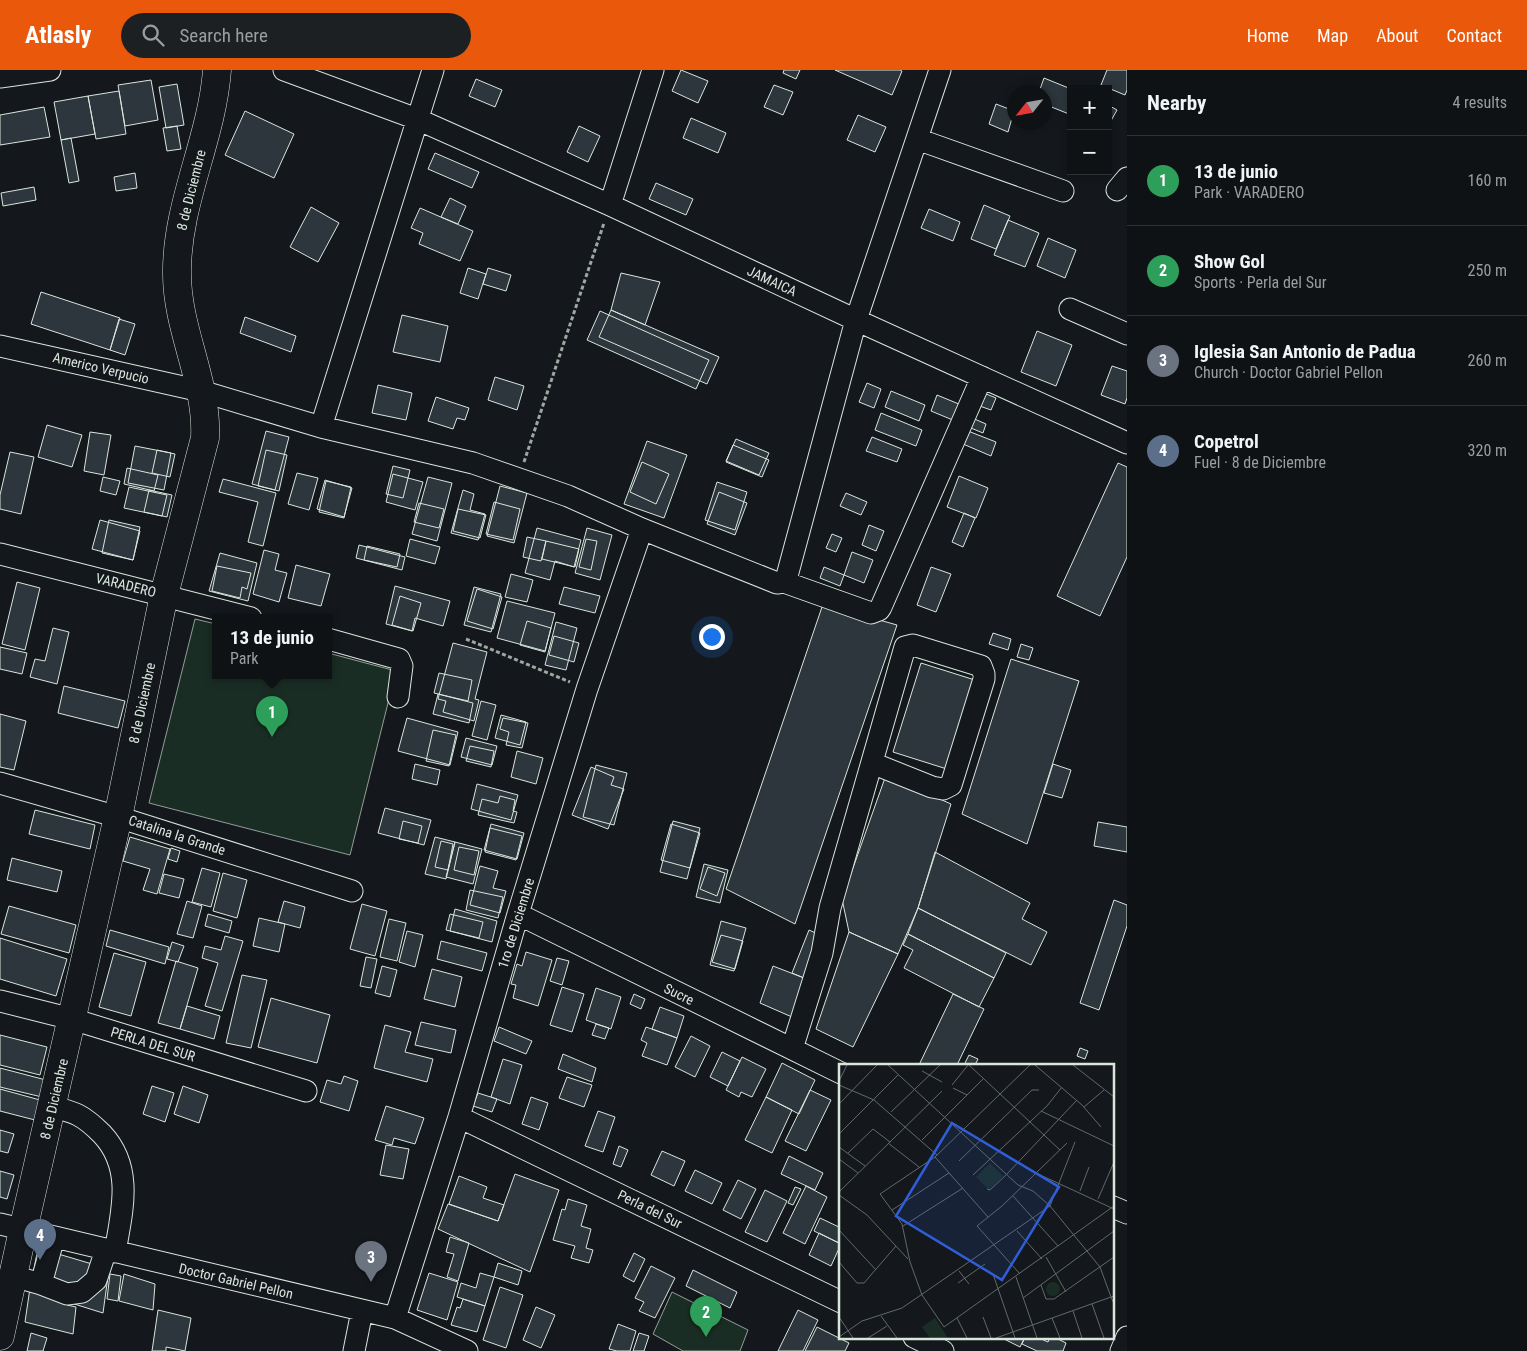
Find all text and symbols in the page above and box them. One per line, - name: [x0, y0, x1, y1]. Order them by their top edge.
- search box: [121, 13, 471, 58]
- text: Atlasly: [25, 21, 91, 49]
- icon: search: [139, 21, 167, 49]
- text: Search here: [179, 24, 268, 47]
- text: Home: [1247, 25, 1289, 46]
- text: Map: [1317, 25, 1348, 46]
- text: About: [1376, 25, 1418, 46]
- text: Contact: [1446, 25, 1502, 46]
- north arrow: [1007, 85, 1052, 130]
- map controls: [1067, 85, 1112, 175]
- button: +: [1067, 85, 1112, 130]
- text: Nearby: [1147, 91, 1206, 115]
- text: 4 results: [1452, 93, 1507, 112]
- button: −: [1067, 130, 1112, 175]
- street label: 8 de Diciembre: [173, 148, 209, 232]
- text: 13 de junio: [1194, 160, 1278, 183]
- text: 1: [1159, 171, 1167, 190]
- text: 160 m: [1468, 171, 1507, 190]
- text: Park · VARADERO: [1194, 183, 1304, 202]
- text: Show Gol: [1194, 250, 1265, 273]
- text: 2: [1159, 261, 1167, 280]
- text: 250 m: [1468, 261, 1507, 280]
- street label: JAMAICA: [745, 263, 799, 299]
- text: Sports · Perla del Sur: [1194, 273, 1327, 292]
- text: Iglesia San Antonio de Padua: [1194, 340, 1416, 363]
- street label: Americo Verpucio: [51, 349, 151, 387]
- text: 3: [1159, 351, 1167, 370]
- text: 260 m: [1468, 351, 1507, 370]
- text: Church · Doctor Gabriel Pellon: [1194, 363, 1383, 382]
- text: Copetrol: [1194, 430, 1259, 453]
- text: 4: [1159, 441, 1167, 460]
- text: 320 m: [1468, 441, 1507, 460]
- text: Fuel · 8 de Diciembre: [1194, 453, 1326, 472]
- street label: VARADERO: [94, 570, 158, 600]
- popup: [212, 614, 332, 679]
- your location: [699, 624, 725, 650]
- text: 13 de junio: [230, 626, 314, 649]
- text: Park: [230, 649, 259, 668]
- street label: 8 de Diciembre: [126, 661, 158, 745]
- pin: 1: [256, 696, 288, 737]
- street label: Catalina la Grande: [126, 812, 228, 858]
- street label: 1ro de Diciembre: [495, 875, 537, 970]
- street label: Sucre: [661, 980, 697, 1008]
- street label: PERLA DEL SUR: [109, 1024, 198, 1065]
- street label: 8 de Diciembre: [37, 1057, 71, 1141]
- inset map: [839, 1064, 1114, 1338]
- street label: Perla del Sur: [615, 1186, 685, 1232]
- pin: 4: [24, 1219, 56, 1260]
- pin: 3: [355, 1241, 387, 1282]
- street label: Doctor Gabriel Pellon: [177, 1260, 295, 1302]
- pin: 2: [690, 1296, 722, 1337]

